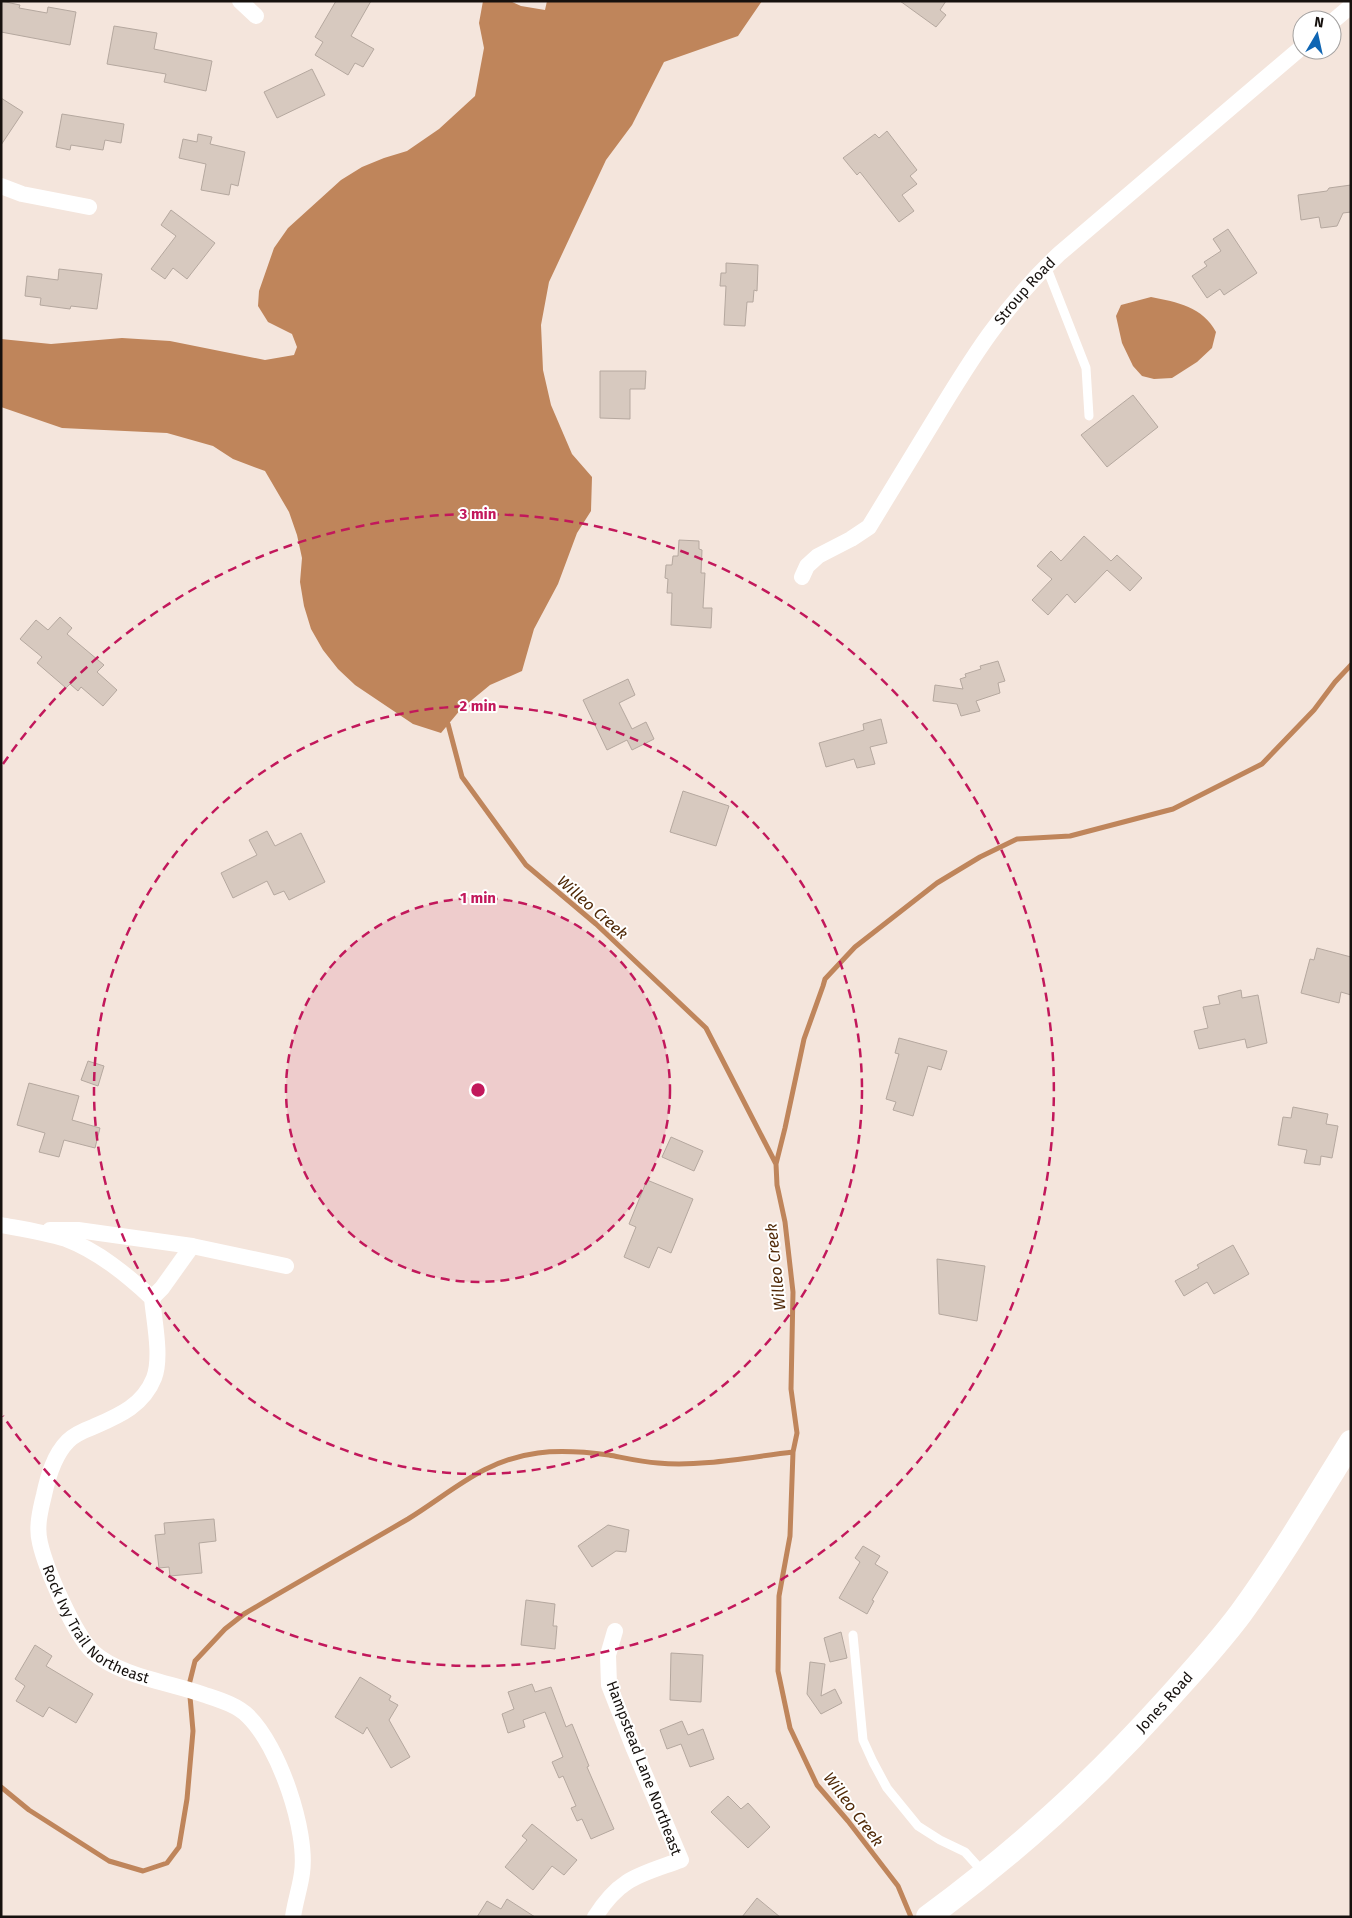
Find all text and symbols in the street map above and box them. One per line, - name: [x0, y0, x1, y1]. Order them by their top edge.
- north arrow: [1292, 10, 1342, 60]
- text: N: [1313, 14, 1325, 32]
- street label: Stroup Road: [990, 254, 1059, 328]
- text: 3 min: [459, 505, 496, 523]
- text: 2 min: [460, 697, 496, 715]
- water label: Willeo Creek: [553, 871, 632, 944]
- text: 1 min: [460, 889, 496, 907]
- centre of rings: [469, 1081, 487, 1099]
- water label: Willeo Creek: [761, 1222, 790, 1312]
- street label: Rock Ivy Trail Northeast: [39, 1562, 152, 1687]
- street label: Jones Road: [1132, 1668, 1197, 1737]
- street label: Hampstead Lane Northeast: [602, 1678, 686, 1858]
- water label: Willeo Creek: [820, 1769, 888, 1850]

